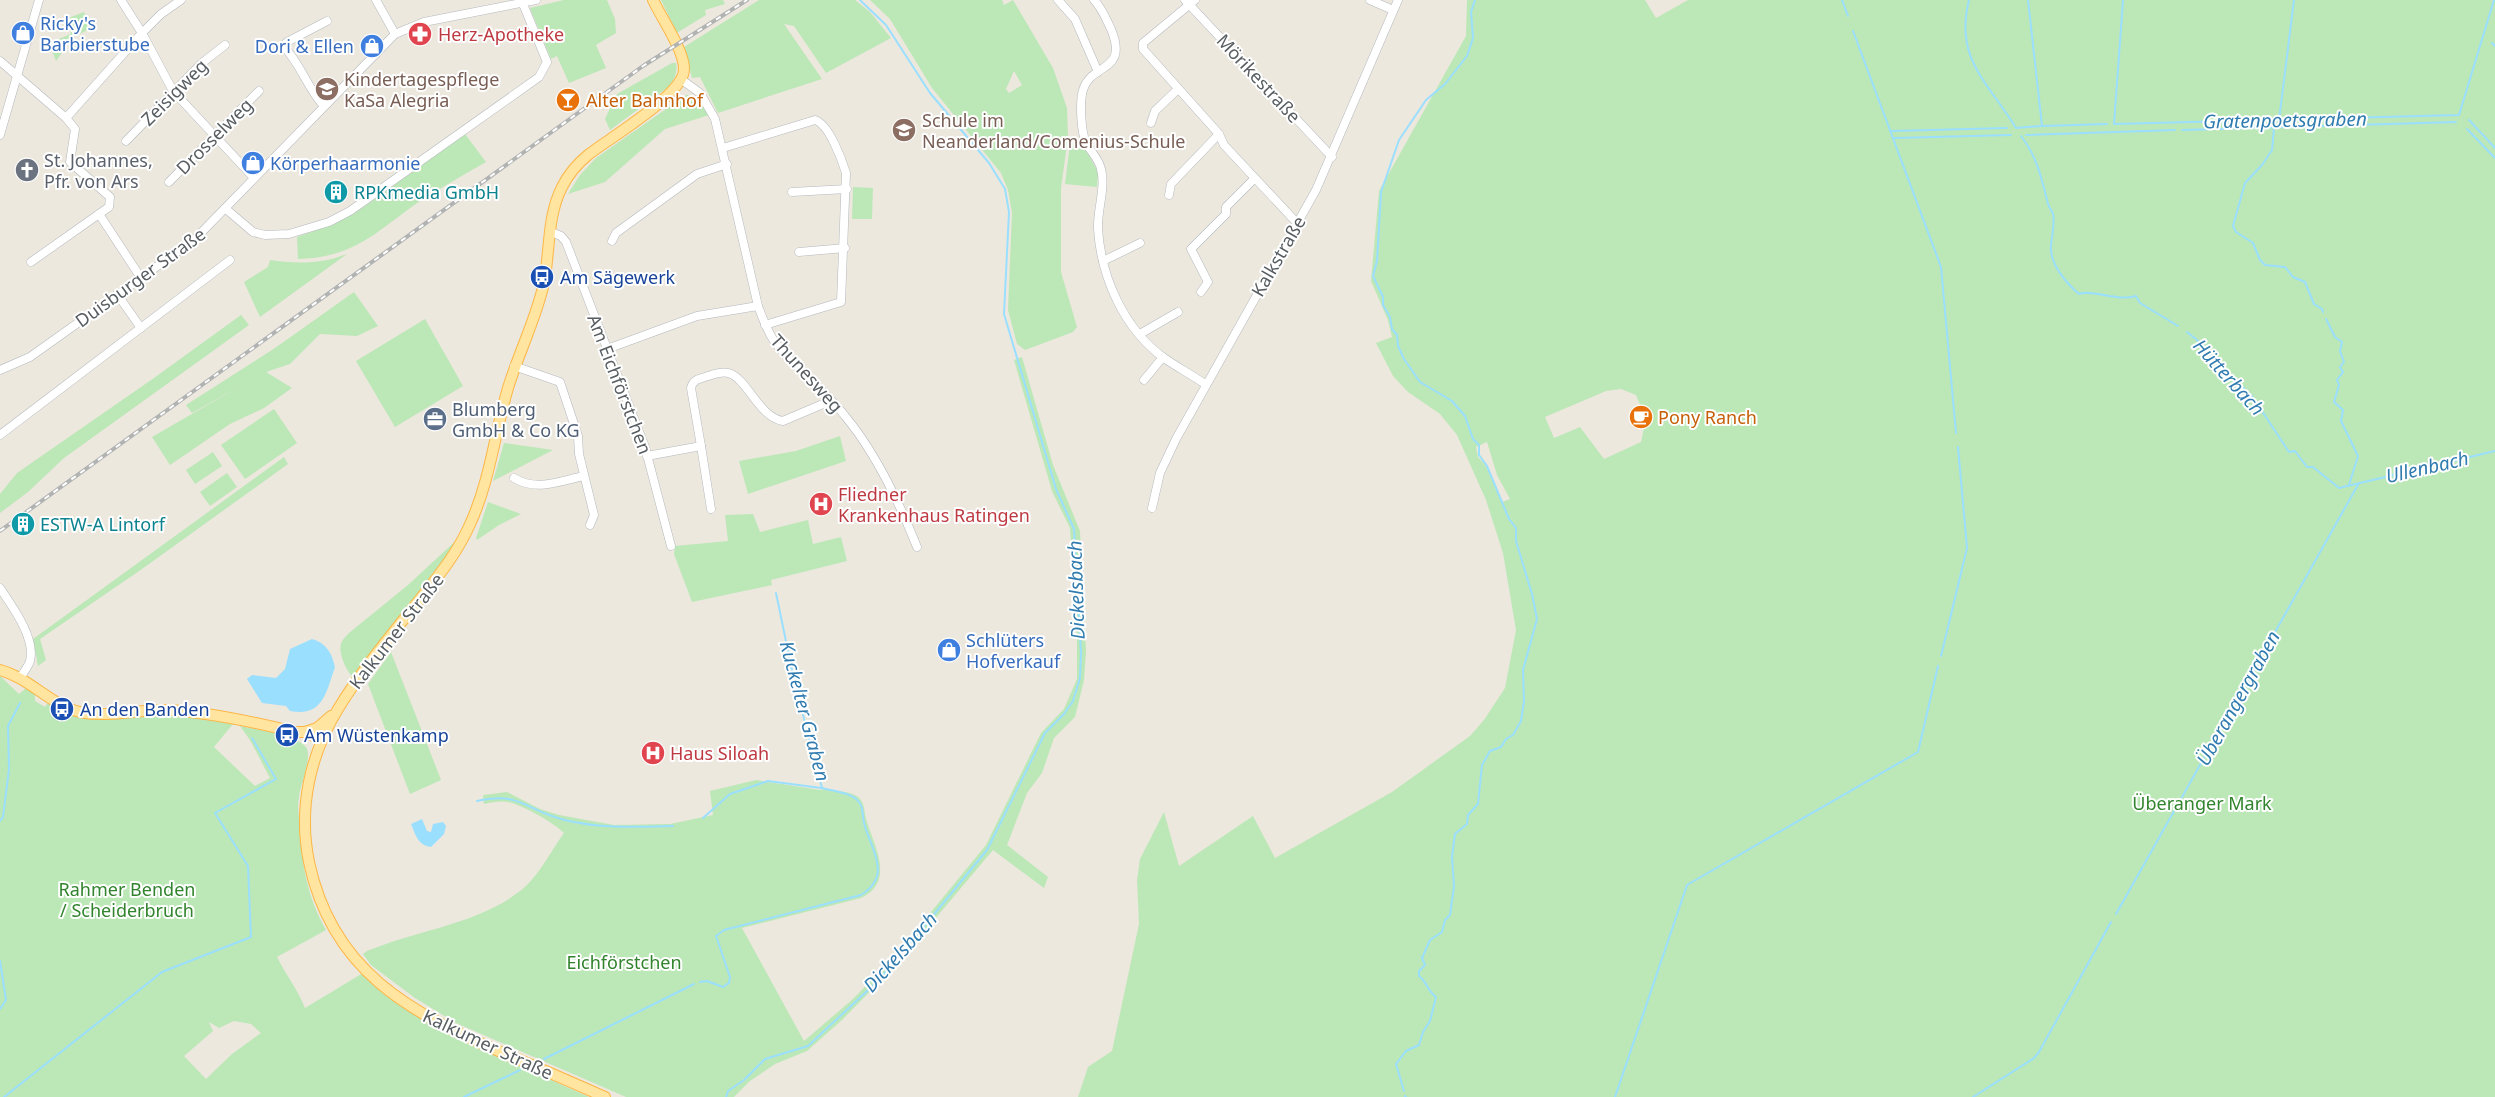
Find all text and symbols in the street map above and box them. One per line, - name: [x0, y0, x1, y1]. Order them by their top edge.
- place label: Ricky's Barbierstube: [40, 11, 150, 56]
- shop icon: Ricky's Barbierstube: [10, 20, 36, 46]
- pharmacy icon: Herz-Apotheke: [407, 21, 433, 47]
- place label: Herz-Apotheke: [438, 22, 564, 46]
- street label: Mörikestraße: [1212, 29, 1306, 127]
- shop icon: Dori & Ellen: [359, 33, 385, 59]
- place label: Dori & Ellen: [255, 34, 354, 58]
- street label: Zeisigweg: [136, 54, 212, 130]
- place label: Kindertagespflege KaSa Alegria: [344, 67, 499, 112]
- school or university icon: Kindertagespflege KaSa Alegria: [314, 76, 340, 102]
- bar icon: Alter Bahnhof: [555, 87, 581, 113]
- place label: Alter Bahnhof: [586, 88, 704, 112]
- street label: Drosselweg: [171, 93, 257, 179]
- water label: Gratenpoetsgraben: [2203, 106, 2367, 134]
- place label: Schule im Neanderland/Comenius-Schule: [922, 108, 1185, 153]
- school or university icon: Schule im Neanderland/Comenius-Schule: [891, 117, 917, 143]
- place label: St. Johannes, Pfr. von Ars: [44, 148, 153, 193]
- shop icon: Körperhaarmonie: [240, 150, 266, 176]
- place label: Körperhaarmonie: [270, 151, 421, 175]
- church icon: St. Johannes, Pfr. von Ars: [14, 157, 40, 183]
- building icon: RPKmedia GmbH: [323, 179, 349, 205]
- place label: RPKmedia GmbH: [354, 180, 499, 204]
- street label: Kalkstraße: [1245, 211, 1311, 301]
- street label: Duisburger Straße: [70, 222, 210, 332]
- bus stop icon: Am Sägewerk: [529, 264, 555, 290]
- place label: Am Sägewerk: [560, 265, 676, 289]
- street label: Am Eichförstchen: [582, 311, 658, 457]
- street label: Thunesweg: [765, 329, 849, 417]
- water label: Hütterbach: [2188, 333, 2270, 421]
- place label: Blumberg GmbH & Co KG: [452, 397, 580, 442]
- cafe icon: Pony Ranch: [1628, 404, 1654, 430]
- place label: Pony Ranch: [1658, 405, 1757, 429]
- office icon: Blumberg GmbH & Co KG: [422, 406, 448, 432]
- water label: Ullenbach: [2383, 445, 2471, 489]
- place label: Fliedner Krankenhaus Ratingen: [838, 482, 1030, 527]
- hospital icon: Fliedner Krankenhaus Ratingen: [808, 491, 834, 517]
- building icon: ESTW-A Lintorf: [10, 511, 36, 537]
- place label: ESTW-A Lintorf: [40, 512, 166, 536]
- water label: Dickelsbach: [1061, 540, 1091, 640]
- street label: Kalkumer Straße: [343, 568, 449, 694]
- water label: Überangergraben: [2190, 626, 2286, 770]
- place label: Schlüters Hofverkauf: [966, 628, 1061, 673]
- shop icon: Schlüters Hofverkauf: [936, 637, 962, 663]
- water label: Kuckelter Graben: [774, 638, 836, 784]
- bus stop icon: An den Banden: [49, 696, 75, 722]
- place label: An den Banden: [80, 697, 210, 721]
- bus stop icon: Am Wüstenkamp: [274, 722, 300, 748]
- place label: Am Wüstenkamp: [304, 723, 449, 747]
- hospital icon: Haus Siloah: [640, 740, 666, 766]
- place label: Haus Siloah: [670, 741, 769, 765]
- park label: Überanger Mark: [2132, 791, 2272, 815]
- park label: Rahmer Benden / Scheiderbruch: [59, 877, 195, 922]
- water label: Dickelsbach: [857, 906, 943, 998]
- park label: Eichförstchen: [566, 950, 682, 974]
- street label: Kalkumer Straße: [419, 1003, 557, 1085]

